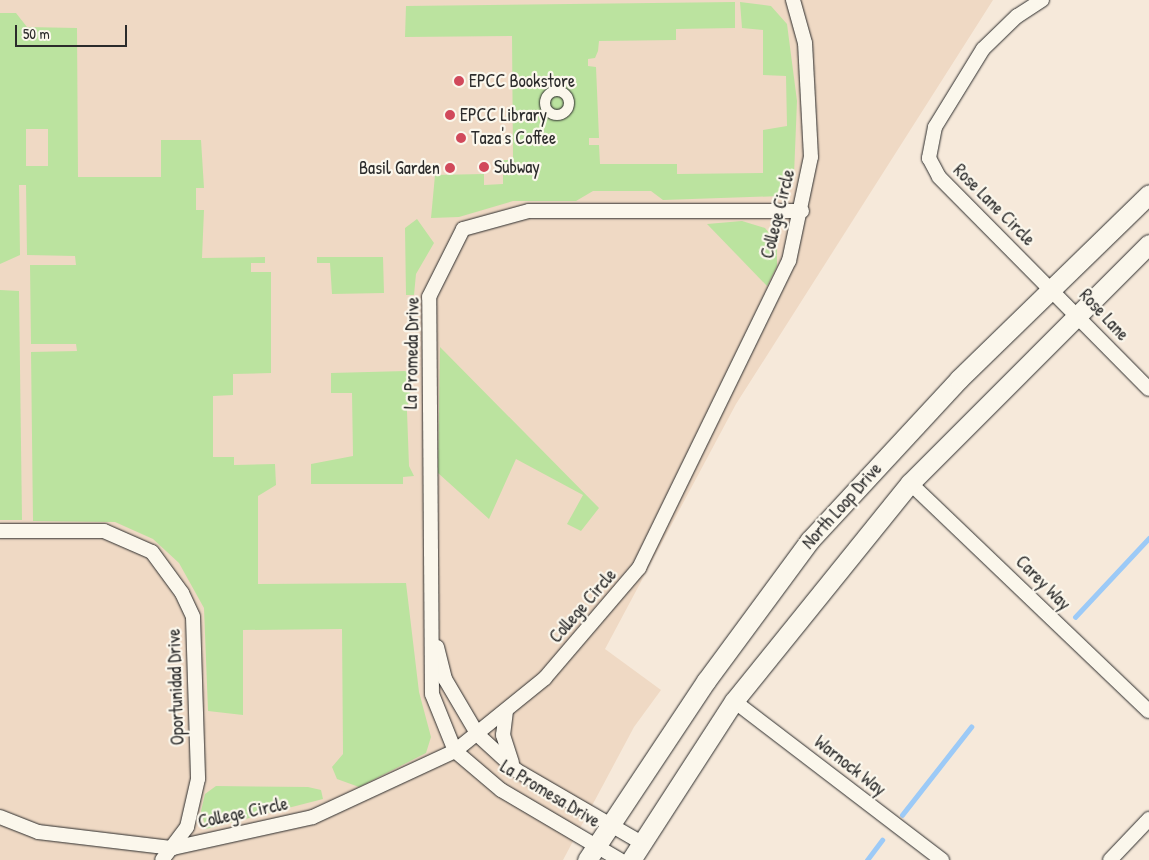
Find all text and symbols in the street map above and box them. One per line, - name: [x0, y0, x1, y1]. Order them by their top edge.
- scale bar: [18, 15, 130, 47]
- text: 50 m: [23, 23, 50, 44]
- place label: EPCC Bookstore: [469, 70, 575, 92]
- marker: EPCC Bookstore: [453, 75, 465, 87]
- place label: EPCC Library: [460, 104, 547, 126]
- marker: EPCC Library: [444, 109, 456, 121]
- place label: Taza's Coffee: [471, 127, 556, 149]
- marker: Taza's Coffee: [455, 132, 467, 144]
- place label: Subway: [494, 156, 540, 178]
- place label: Basil Garden: [359, 157, 440, 179]
- street label: Rose Lane Circle: [949, 160, 1039, 250]
- marker: Subway: [478, 161, 490, 173]
- marker: Basil Garden: [444, 162, 456, 174]
- street label: College Circle: [756, 167, 800, 261]
- street label: Rose Lane: [1075, 285, 1133, 345]
- street label: La Promeda Drive: [400, 297, 424, 409]
- street label: North Loop Drive: [798, 458, 886, 554]
- street label: Carey Way: [1011, 551, 1075, 615]
- street label: College Circle: [545, 565, 621, 647]
- street label: Oportunidad Drive: [163, 628, 189, 746]
- street label: Warnock Way: [810, 731, 890, 801]
- street label: La Promesa Drive: [496, 756, 604, 832]
- street label: College Circle: [196, 793, 290, 833]

